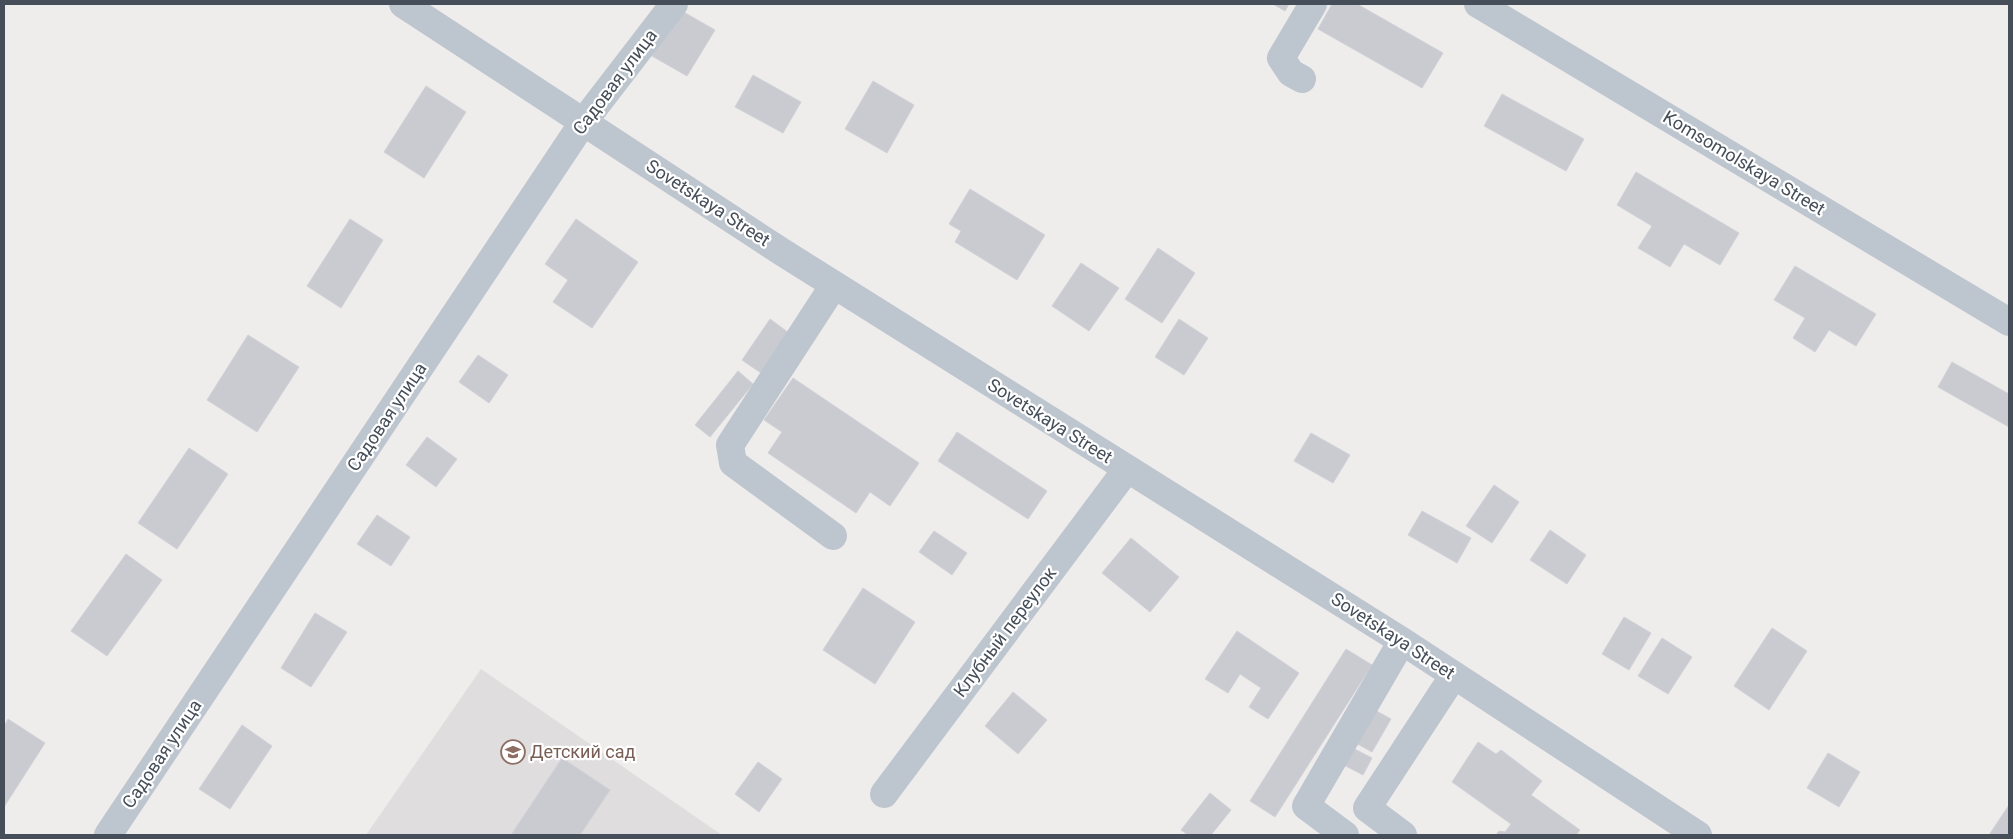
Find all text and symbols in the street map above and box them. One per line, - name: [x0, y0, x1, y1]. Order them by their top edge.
- street label: Садовая улица: [568, 25, 661, 139]
- street label: Komsomolskaya Street: [1659, 106, 1829, 219]
- street label: Sovetskaya Street: [643, 155, 774, 250]
- street label: Садовая улица: [343, 358, 431, 475]
- street label: Sovetskaya Street: [984, 374, 1117, 467]
- street label: Клубный переулок: [949, 562, 1061, 701]
- street label: Sovetskaya Street: [1328, 588, 1459, 683]
- street label: Садовая улица: [118, 695, 206, 812]
- school or university icon: Детский сад: [500, 739, 526, 765]
- place label: Детский сад: [530, 741, 636, 762]

